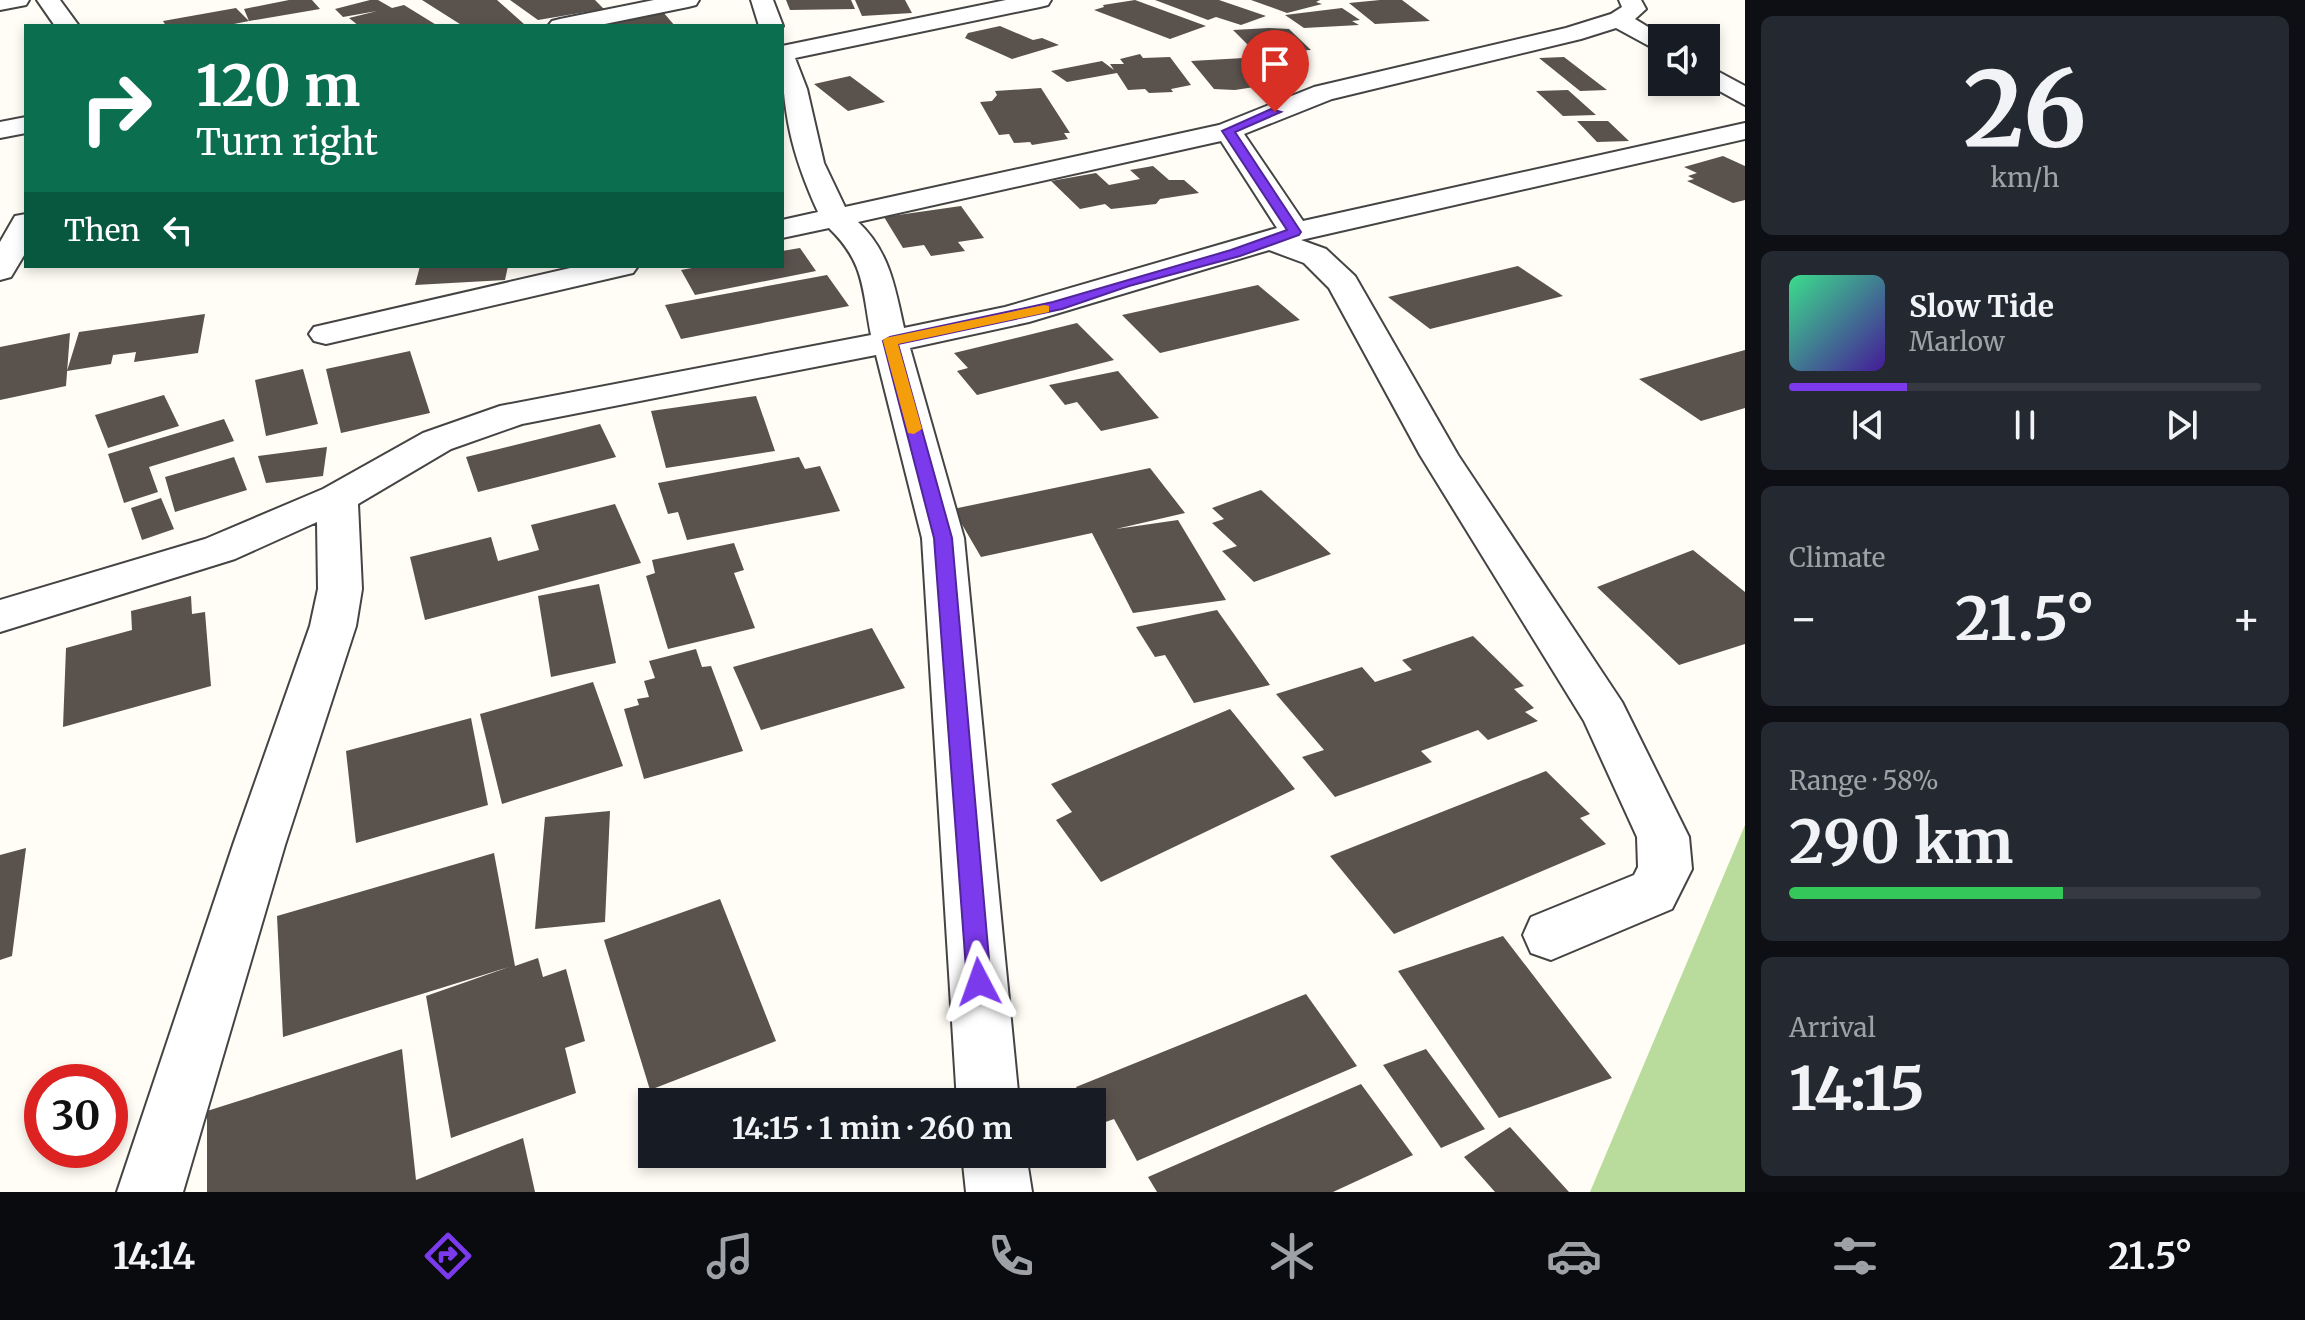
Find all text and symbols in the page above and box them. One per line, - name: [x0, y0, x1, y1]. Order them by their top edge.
- map controls: [1648, 24, 1720, 96]
- button: sound: [1648, 24, 1720, 96]
- pin: [1241, 30, 1309, 112]
- icon: arrive: [1253, 42, 1297, 86]
- text: 26: [1963, 44, 2087, 174]
- text: 120 m: [196, 51, 360, 121]
- icon: right: [64, 56, 168, 160]
- text: Turn right: [196, 120, 378, 165]
- text: km/h: [1991, 161, 2059, 194]
- icon: left: [156, 208, 200, 252]
- text: Then: [64, 211, 140, 249]
- text: Slow Tide: [1909, 287, 2054, 325]
- text: Marlow: [1909, 325, 2005, 358]
- icon: previous: [1846, 403, 1890, 447]
- icon: pause: [2003, 403, 2047, 447]
- icon: next: [2160, 403, 2204, 447]
- text: Climate: [1789, 541, 1885, 574]
- text: 21.5°: [1955, 581, 2095, 656]
- text: −: [1789, 591, 1818, 646]
- text: +: [2232, 591, 2261, 646]
- text: Range · 58%: [1789, 764, 1939, 797]
- text: 290 km: [1789, 804, 2013, 879]
- position arrow: [937, 940, 1021, 1024]
- text: Arrival: [1789, 1011, 1876, 1044]
- text: 14:15: [1789, 1051, 1925, 1126]
- speed limit sign: 30: [24, 1064, 128, 1168]
- text: 14:15 · 1 min · 260 m: [732, 1109, 1012, 1147]
- icon: directions: [420, 1228, 476, 1284]
- icon: music: [702, 1228, 758, 1284]
- icon: phone: [983, 1228, 1039, 1284]
- icon: climate: [1264, 1228, 1320, 1284]
- icon: car: [1546, 1228, 1602, 1284]
- icon: filters: [1827, 1228, 1883, 1284]
- text: 14:14: [113, 1234, 195, 1279]
- text: 21.5°: [2108, 1234, 2192, 1279]

